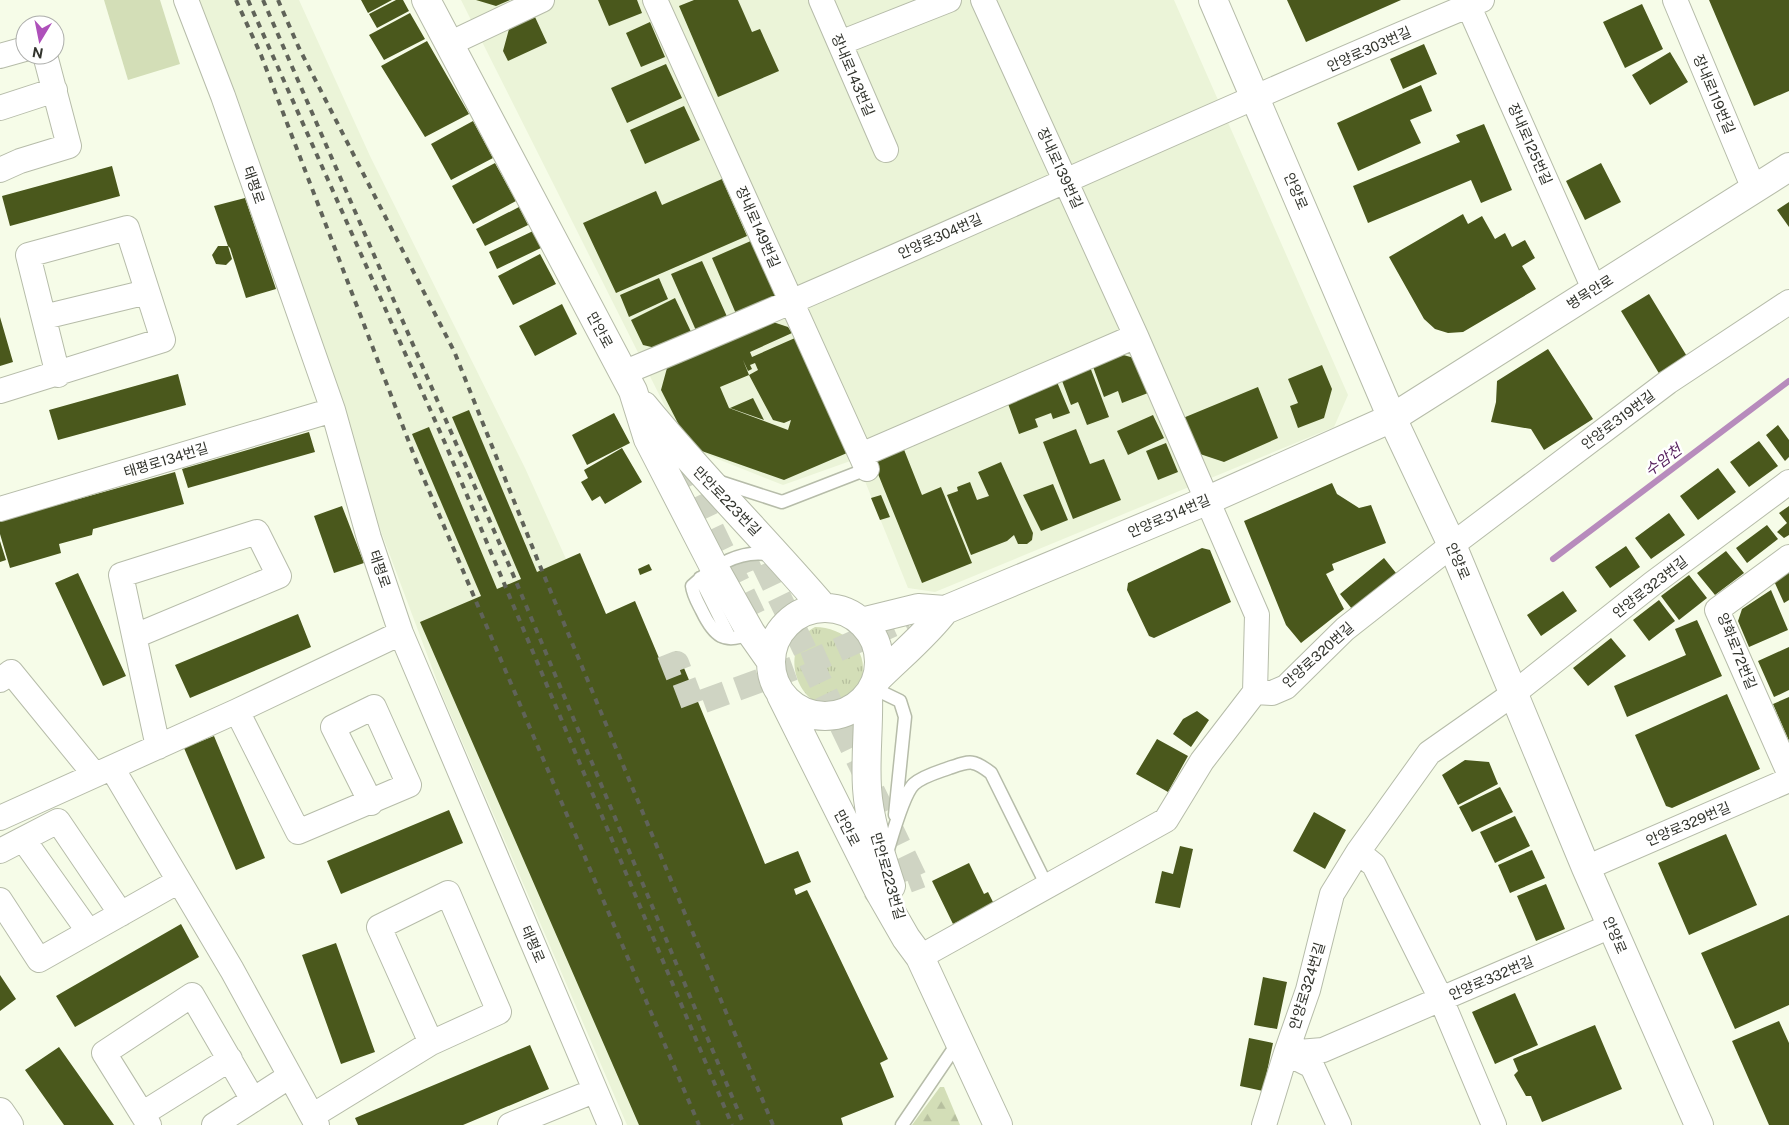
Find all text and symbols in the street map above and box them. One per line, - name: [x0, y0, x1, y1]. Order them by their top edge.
- north arrow: [15, 15, 65, 65]
- street label: 안양로303번길: [1324, 23, 1414, 75]
- street label: 장내로143번길: [828, 32, 878, 118]
- text: N: [31, 44, 45, 62]
- street label: 장내로119번길: [1690, 52, 1738, 136]
- street label: 장내로125번길: [1505, 101, 1555, 187]
- street label: 장내로139번길: [1034, 125, 1086, 211]
- street label: 태평로: [240, 164, 268, 206]
- street label: 안양로: [1281, 170, 1311, 212]
- street label: 장내로149번길: [733, 184, 783, 270]
- street label: 안양로304번길: [895, 210, 985, 262]
- street label: 병목안로: [1564, 272, 1616, 312]
- street label: 만안로: [584, 309, 616, 351]
- street label: 안양로319번길: [1578, 387, 1658, 453]
- water label: 수암천: [1641, 439, 1686, 479]
- street label: 태평로134번길: [122, 440, 210, 480]
- street label: 만안로223번길: [690, 463, 764, 539]
- street label: 안양로314번길: [1126, 491, 1212, 541]
- street label: 안양로: [1443, 540, 1473, 582]
- street label: 태평로: [366, 548, 394, 590]
- street label: 안양로323번길: [1609, 553, 1691, 621]
- street label: 양화로72번길: [1714, 610, 1760, 692]
- street label: 안양로320번길: [1279, 619, 1357, 691]
- street label: 안양로329번길: [1643, 799, 1733, 849]
- street label: 만안로: [831, 807, 863, 849]
- street label: 만안로223번길: [868, 831, 908, 921]
- street label: 안양로: [1600, 914, 1630, 956]
- street label: 태평로: [518, 923, 548, 965]
- street label: 안양로324번길: [1286, 940, 1328, 1032]
- street label: 안양로332번길: [1446, 953, 1536, 1003]

